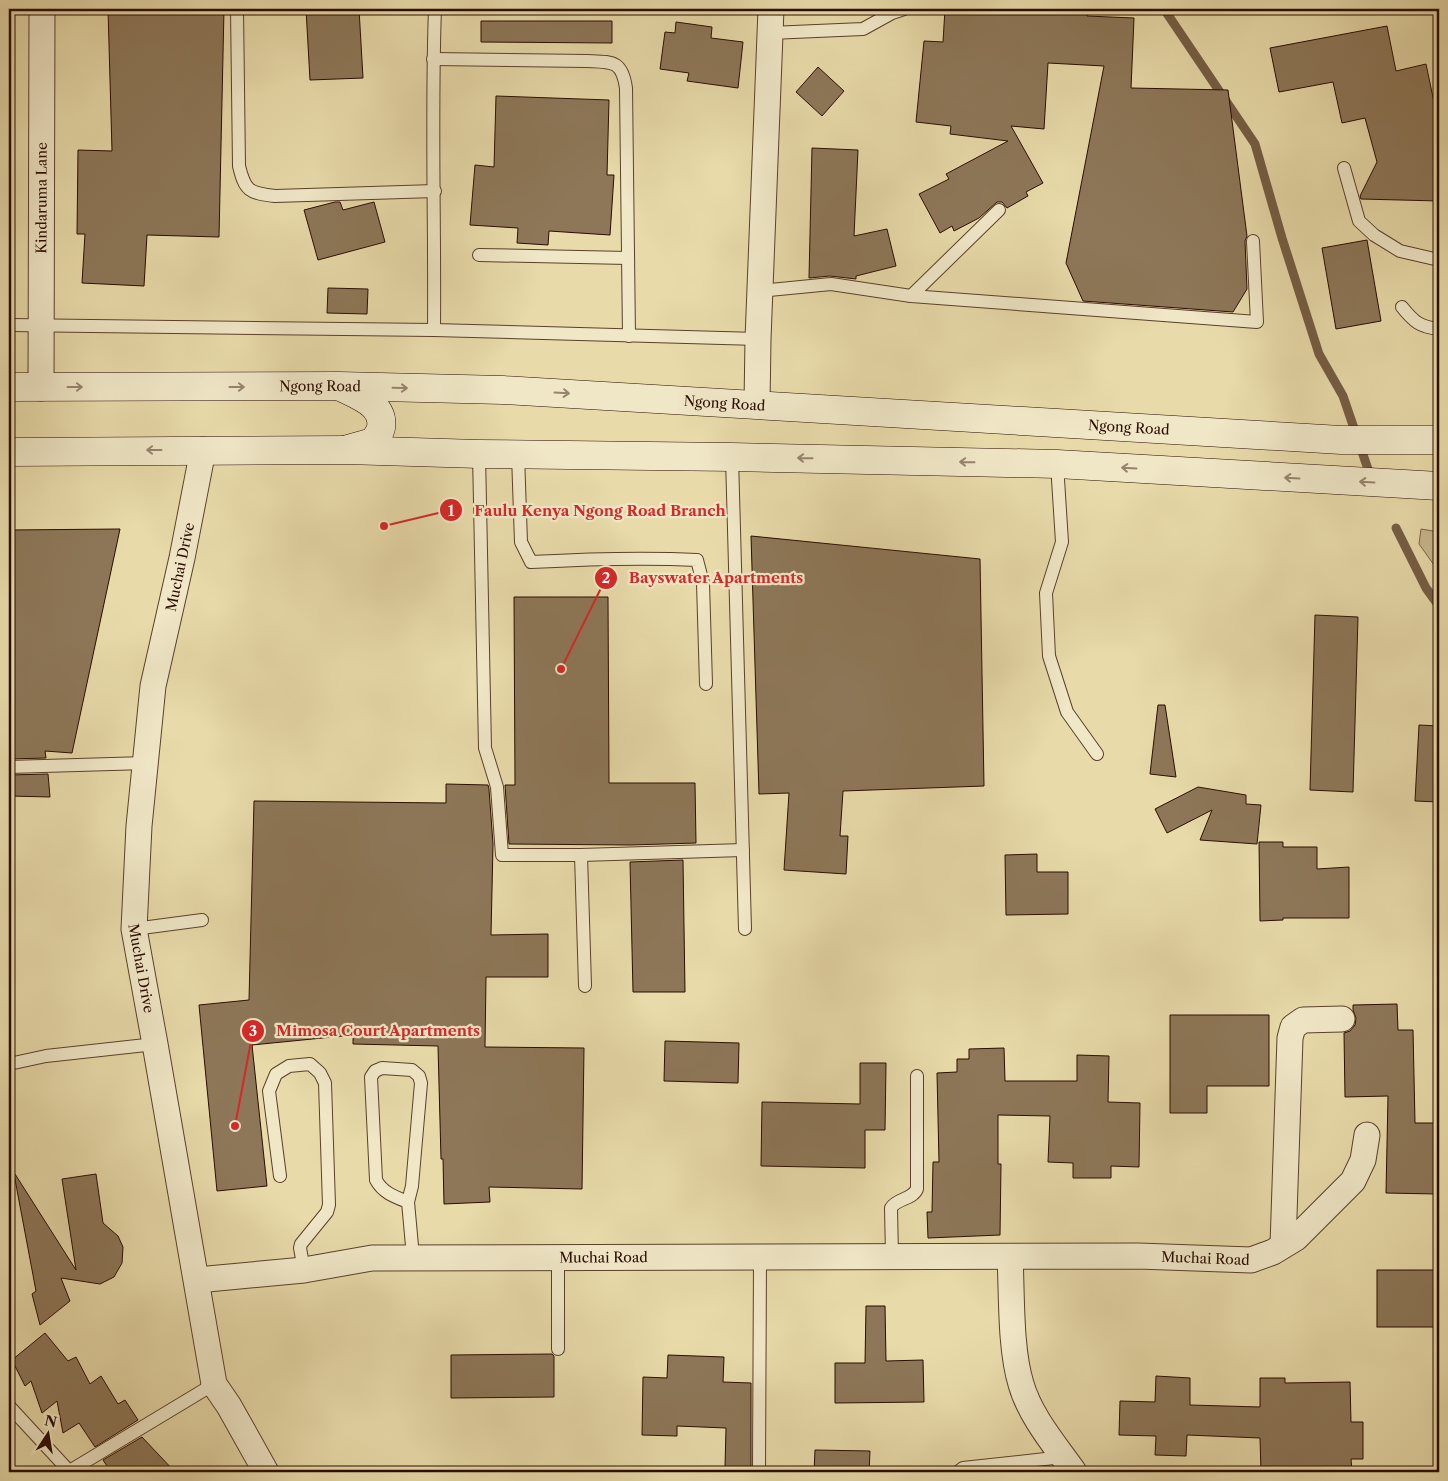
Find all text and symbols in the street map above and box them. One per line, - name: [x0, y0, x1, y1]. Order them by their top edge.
- street label: Kindaruma Lane: [32, 142, 51, 254]
- street label: Ngong Road: [279, 377, 362, 396]
- one-way arrow: [66, 382, 83, 392]
- one-way arrow: [229, 382, 245, 392]
- one-way arrow: [392, 383, 408, 392]
- one-way arrow: [554, 388, 570, 397]
- street label: Ngong Road: [683, 392, 766, 415]
- street label: Ngong Road: [1088, 416, 1171, 439]
- one-way arrow: [146, 445, 162, 455]
- one-way arrow: [797, 453, 813, 463]
- one-way arrow: [959, 457, 976, 467]
- one-way arrow: [1122, 464, 1138, 473]
- one-way arrow: [1284, 473, 1300, 483]
- one-way arrow: [1359, 478, 1375, 487]
- callout: Faulu Kenya Ngong Road Branch: [439, 495, 736, 525]
- text: 1: [448, 501, 455, 520]
- text: Faulu Kenya Ngong Road Branch: [474, 501, 727, 520]
- street label: Muchai Drive: [162, 521, 198, 613]
- callout: Bayswater Apartments: [594, 563, 814, 593]
- text: 2: [602, 568, 611, 587]
- text: Bayswater Apartments: [629, 568, 803, 587]
- street label: Muchai Drive: [124, 922, 158, 1015]
- callout: Mimosa Court Apartments: [241, 1016, 491, 1046]
- text: 3: [249, 1021, 257, 1040]
- text: Mimosa Court Apartments: [276, 1021, 480, 1040]
- street label: Muchai Road: [559, 1248, 648, 1267]
- street label: Muchai Road: [1161, 1248, 1251, 1269]
- north arrow: [22, 1408, 72, 1458]
- text: N: [43, 1411, 59, 1431]

